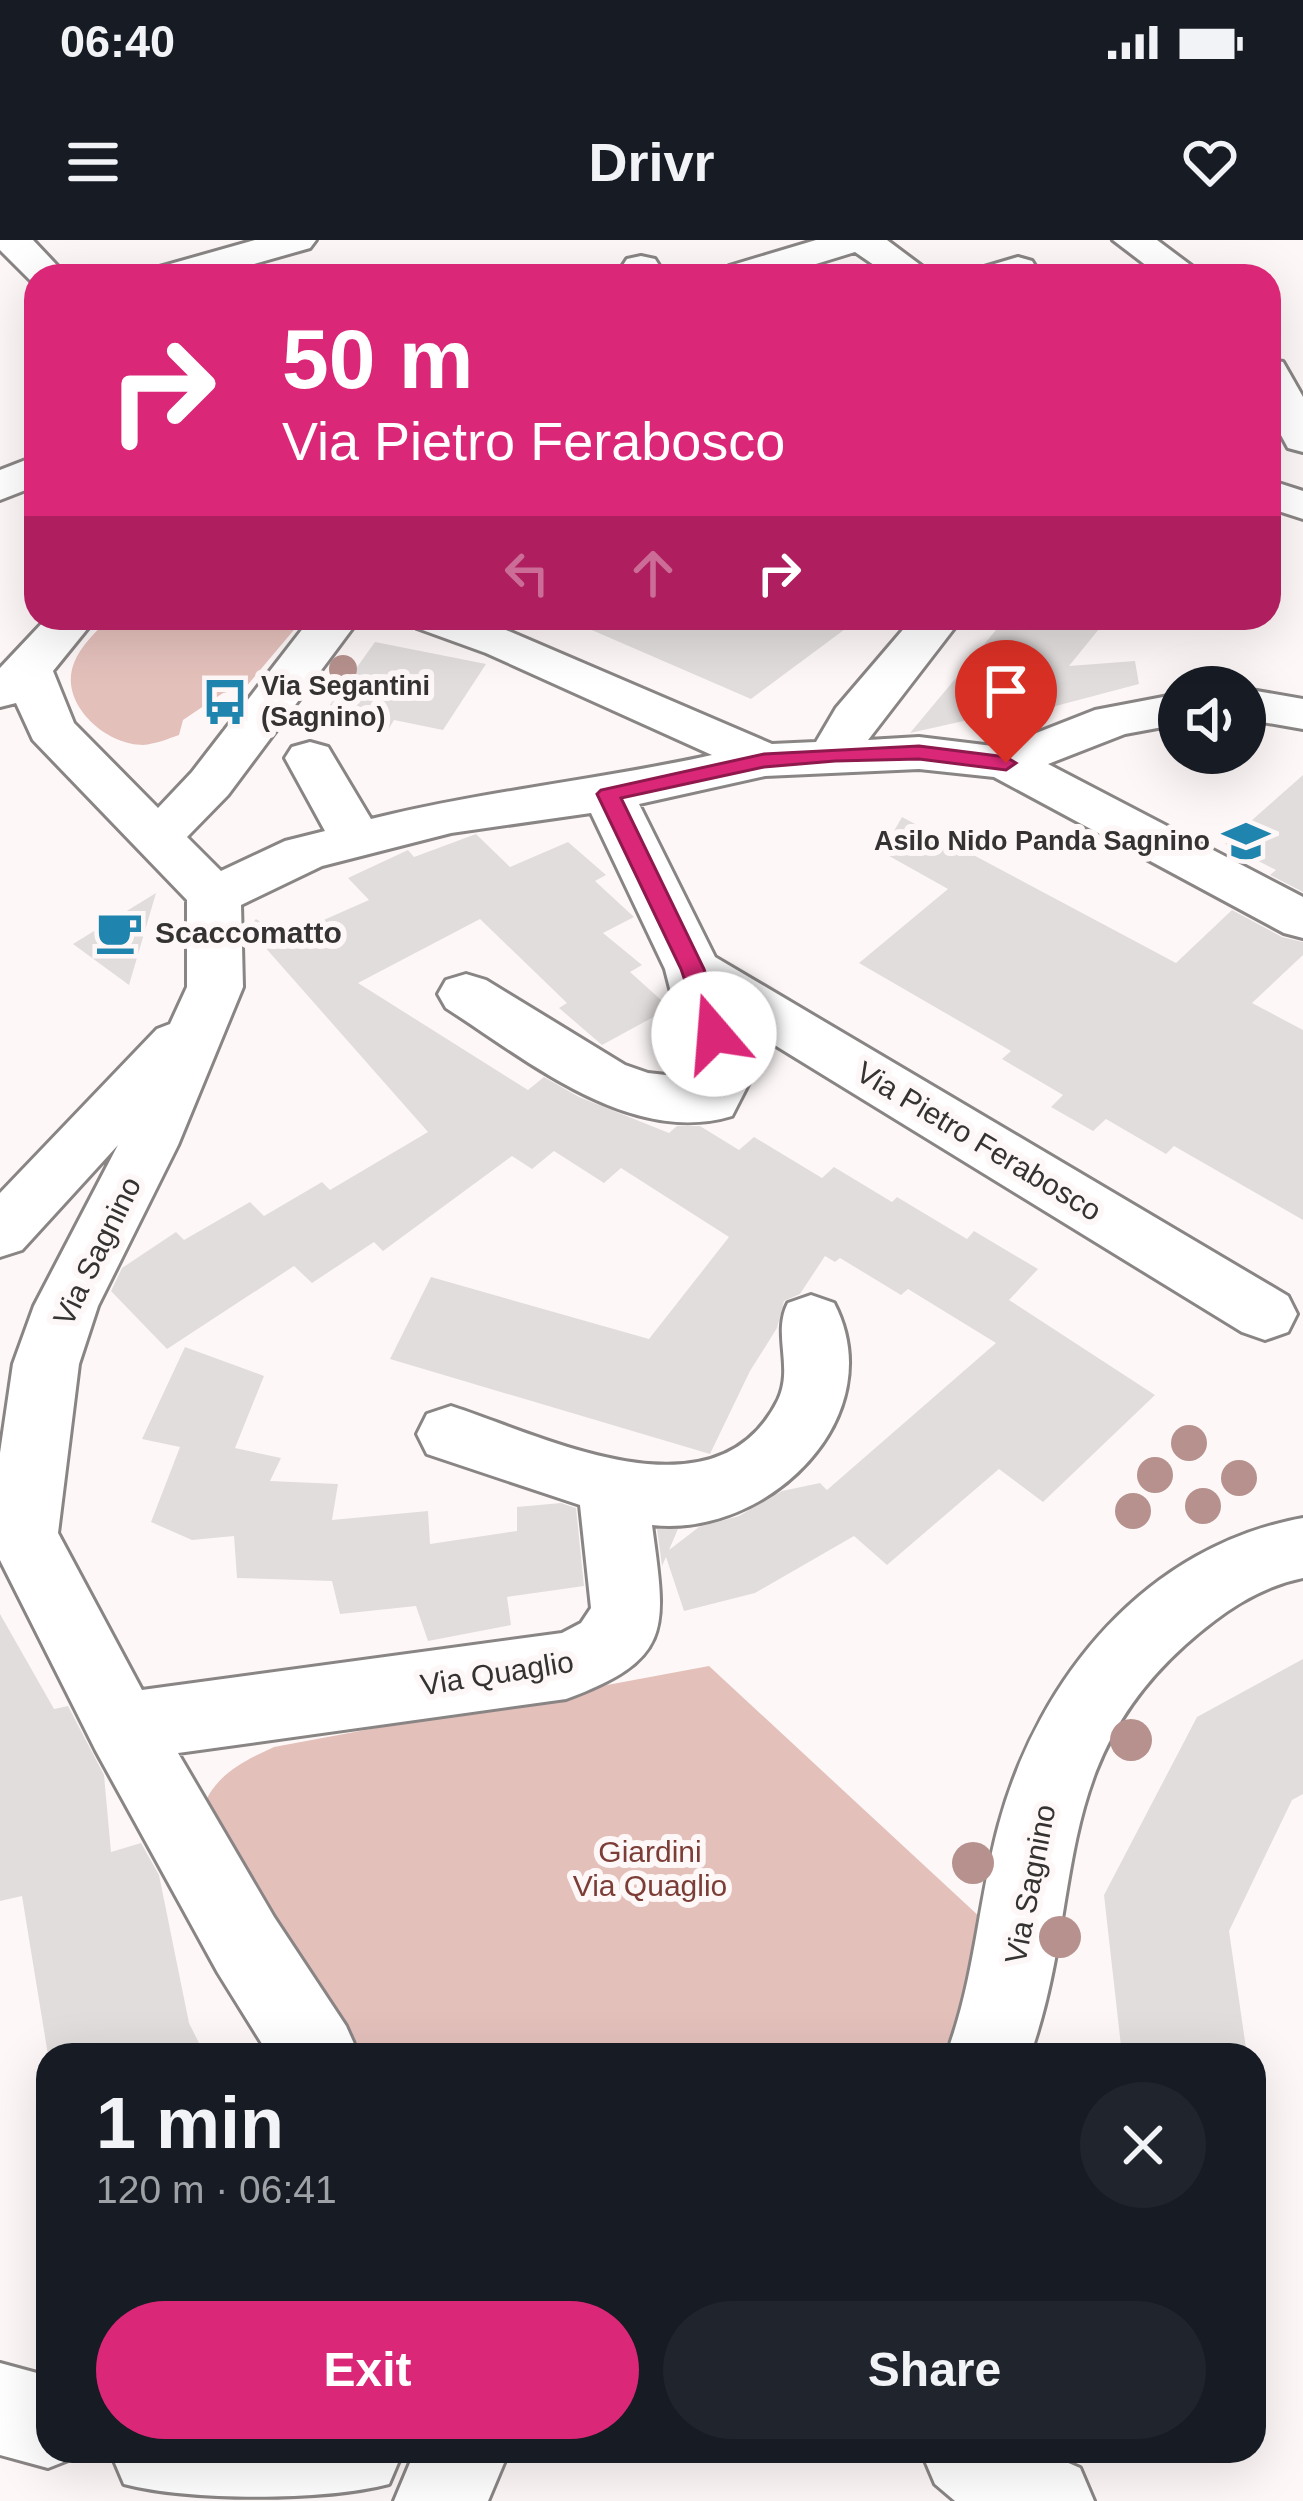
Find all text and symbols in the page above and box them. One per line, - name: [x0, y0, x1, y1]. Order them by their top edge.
- text: 06:40: [60, 16, 175, 67]
- icon: menu: [60, 129, 126, 195]
- icon: heart: [1177, 129, 1243, 195]
- text: Drivr: [588, 132, 715, 192]
- icon: right: [84, 312, 240, 468]
- text: 50 m: [282, 312, 473, 406]
- text: Via Pietro Ferabosco: [282, 411, 785, 471]
- icon: left: [494, 540, 560, 606]
- icon: ahead: [620, 540, 686, 606]
- icon: right: [746, 540, 812, 606]
- pin: [955, 640, 1057, 763]
- icon: arrive: [973, 658, 1039, 724]
- map controls: [1158, 666, 1266, 774]
- button: sound: [1158, 666, 1266, 774]
- place label: Via Segantini (Sagnino): [261, 671, 430, 732]
- bus stop icon: Via Segantini (Sagnino): [200, 677, 250, 727]
- school or university icon: Asilo Nido Panda Sagnino: [1221, 816, 1271, 866]
- place label: Asilo Nido Panda Sagnino: [874, 826, 1210, 856]
- cafe icon: Scaccomatto: [94, 907, 144, 957]
- place label: Scaccomatto: [155, 916, 342, 949]
- position arrow: [651, 971, 777, 1097]
- street label: Via Pietro Ferabosco: [851, 1055, 1107, 1227]
- street label: Via Sagnino: [47, 1171, 147, 1331]
- street label: Via Quaglio: [418, 1645, 576, 1701]
- street label: Via Sagnino: [998, 1802, 1062, 1966]
- park label: Giardini Via Quaglio: [573, 1835, 727, 1902]
- button: close: [1080, 2082, 1206, 2208]
- text: 1 min: [96, 2083, 284, 2163]
- text: 120 m · 06:41: [96, 2168, 337, 2211]
- button: Exit: [96, 2301, 639, 2439]
- button: Share: [663, 2301, 1206, 2439]

